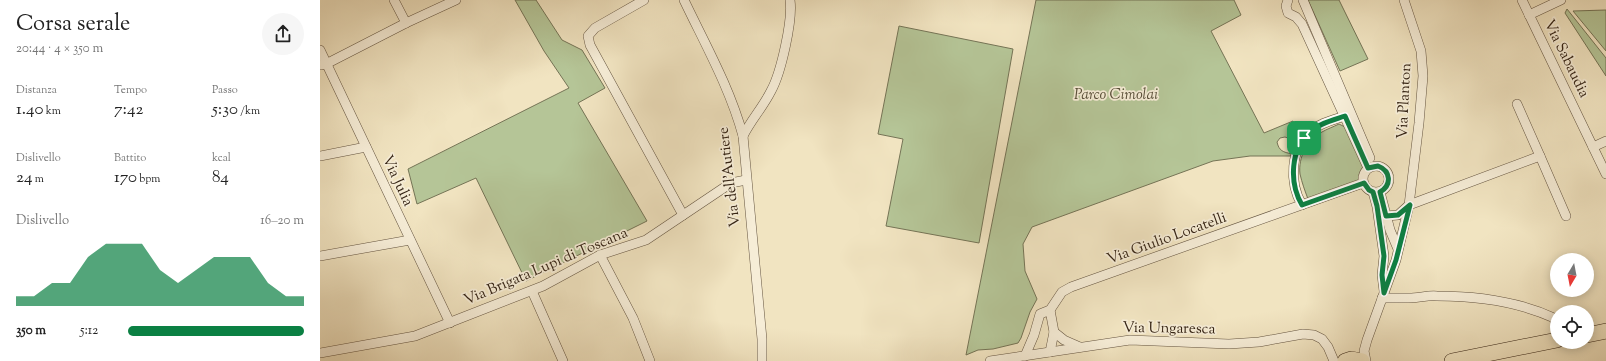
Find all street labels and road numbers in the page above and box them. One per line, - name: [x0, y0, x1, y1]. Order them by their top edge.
- street label: Via Sabaudia: [1538, 16, 1594, 102]
- street label: Via Planton: [1393, 62, 1417, 140]
- street label: Via dell'Autiere: [713, 126, 747, 228]
- street label: Via Julia: [376, 152, 418, 210]
- street label: Via Giulio Locatelli: [1104, 208, 1230, 270]
- street label: Via Brigata Lupi di Toscana: [461, 223, 631, 311]
- street label: Via Ungaresca: [1122, 318, 1216, 340]

